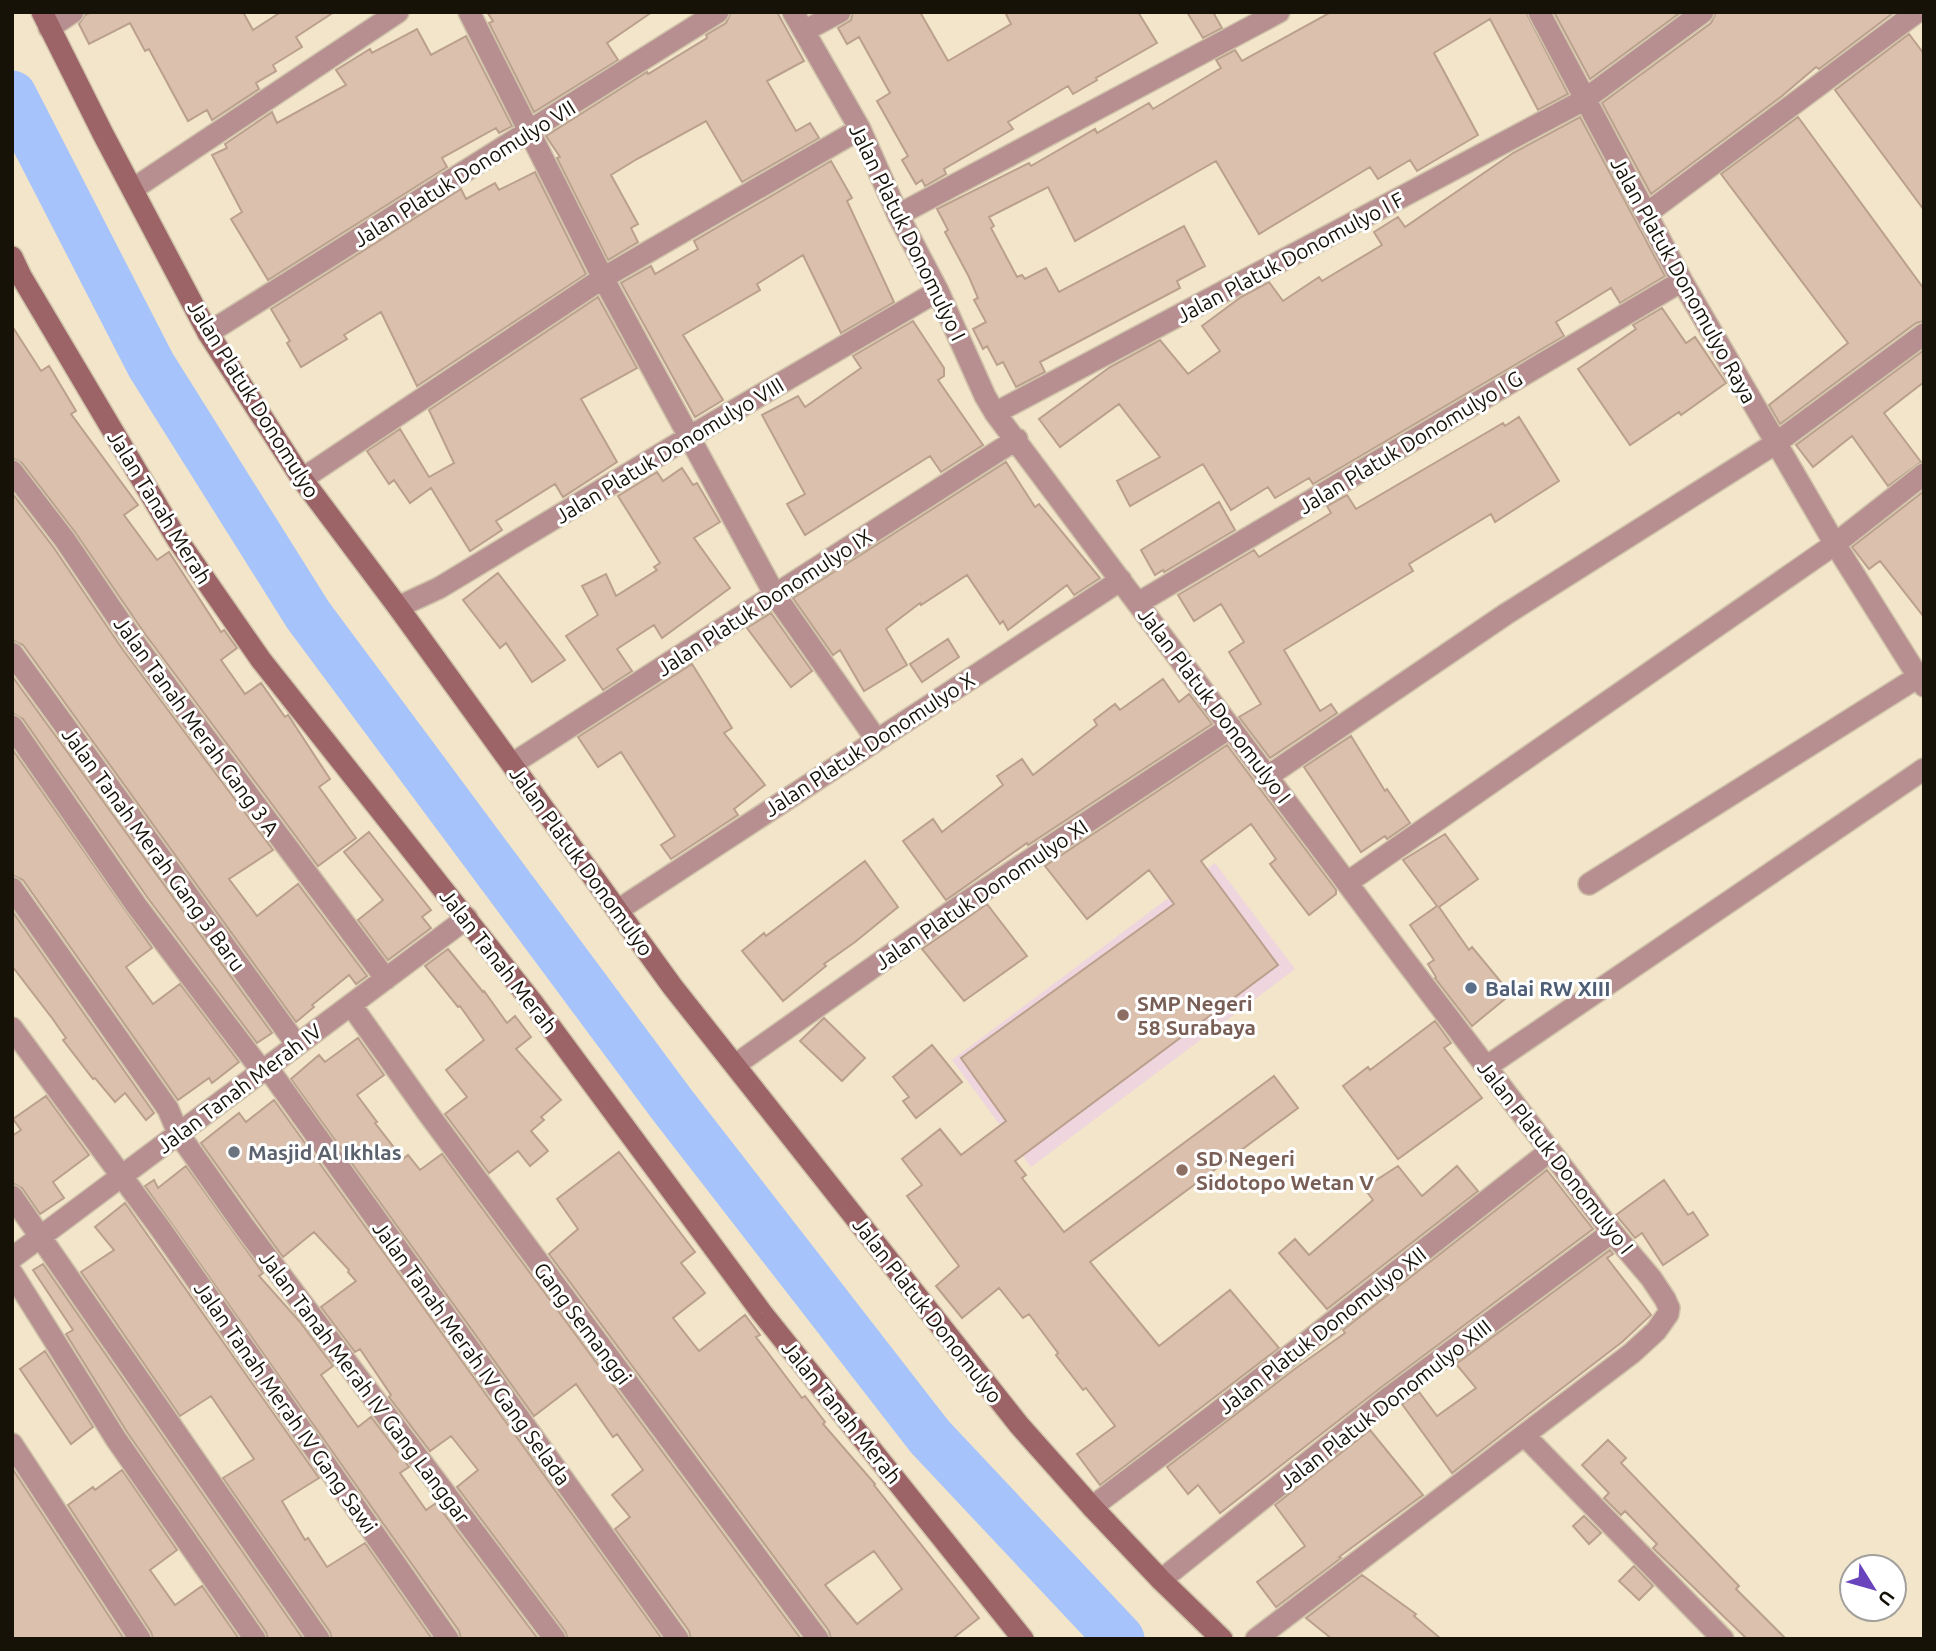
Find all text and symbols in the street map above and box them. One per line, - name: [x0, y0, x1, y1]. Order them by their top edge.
- street label: Jalan Platuk Donomulyo VII: [349, 95, 579, 251]
- street label: Jalan Platuk Donomulyo I: [845, 120, 971, 344]
- street label: Jalan Platuk Donomulyo Raya: [1606, 153, 1762, 407]
- street label: Jalan Platuk Donomulyo I F: [1172, 187, 1408, 327]
- street label: Jalan Platuk Donomulyo: [183, 296, 325, 502]
- street label: Jalan Platuk Donomulyo I G: [1294, 366, 1526, 518]
- street label: Jalan Platuk Donomulyo VIII: [550, 372, 788, 528]
- street label: Jalan Tanah Merah: [103, 426, 217, 588]
- street label: Jalan Platuk Donomulyo IX: [652, 523, 876, 680]
- street label: Jalan Platuk Donomulyo I: [1134, 603, 1296, 807]
- street label: Jalan Tanah Merah Gang 3 A: [109, 612, 285, 840]
- street label: Jalan Platuk Donomulyo X: [759, 667, 979, 821]
- street label: Jalan Tanah Merah Gang 3 Baru: [58, 723, 250, 975]
- street label: Jalan Platuk Donomulyo: [505, 762, 659, 960]
- street label: Jalan Platuk Donomulyo XI: [870, 814, 1092, 974]
- street label: Jalan Tanah Merah: [435, 884, 563, 1038]
- place label: Balai RW XIII: [1485, 976, 1611, 1000]
- marker: Balai RW XIII: [1463, 980, 1479, 996]
- place label: SMP Negeri 58 Surabaya: [1137, 991, 1256, 1039]
- marker: SMP Negeri 58 Surabaya: [1115, 1007, 1131, 1023]
- street label: Jalan Tanah Merah IV: [152, 1018, 326, 1158]
- street label: Jalan Platuk Donomulyo I: [1473, 1056, 1639, 1258]
- place label: Masjid Al Ikhlas: [248, 1140, 402, 1164]
- marker: Masjid Al Ikhlas: [226, 1144, 242, 1160]
- place label: SD Negeri Sidotopo Wetan V: [1196, 1146, 1374, 1194]
- marker: SD Negeri Sidotopo Wetan V: [1174, 1162, 1190, 1178]
- street label: Jalan Platuk Donomulyo: [848, 1213, 1008, 1407]
- street label: Jalan Tanah Merah IV Gang Selada: [368, 1217, 576, 1489]
- street label: Jalan Platuk Donomulyo XII: [1213, 1242, 1431, 1418]
- street label: Jalan Tanah Merah IV Gang Langgar: [255, 1246, 475, 1528]
- street label: Gang Semanggi: [529, 1257, 637, 1389]
- street label: Jalan Tanah Merah IV Gang Sawi: [190, 1277, 382, 1537]
- street label: Jalan Platuk Donomulyo XIII: [1274, 1314, 1496, 1494]
- street label: Jalan Tanah Merah: [777, 1336, 907, 1488]
- north arrow: [1838, 1553, 1908, 1623]
- text: U: [1874, 1586, 1899, 1610]

